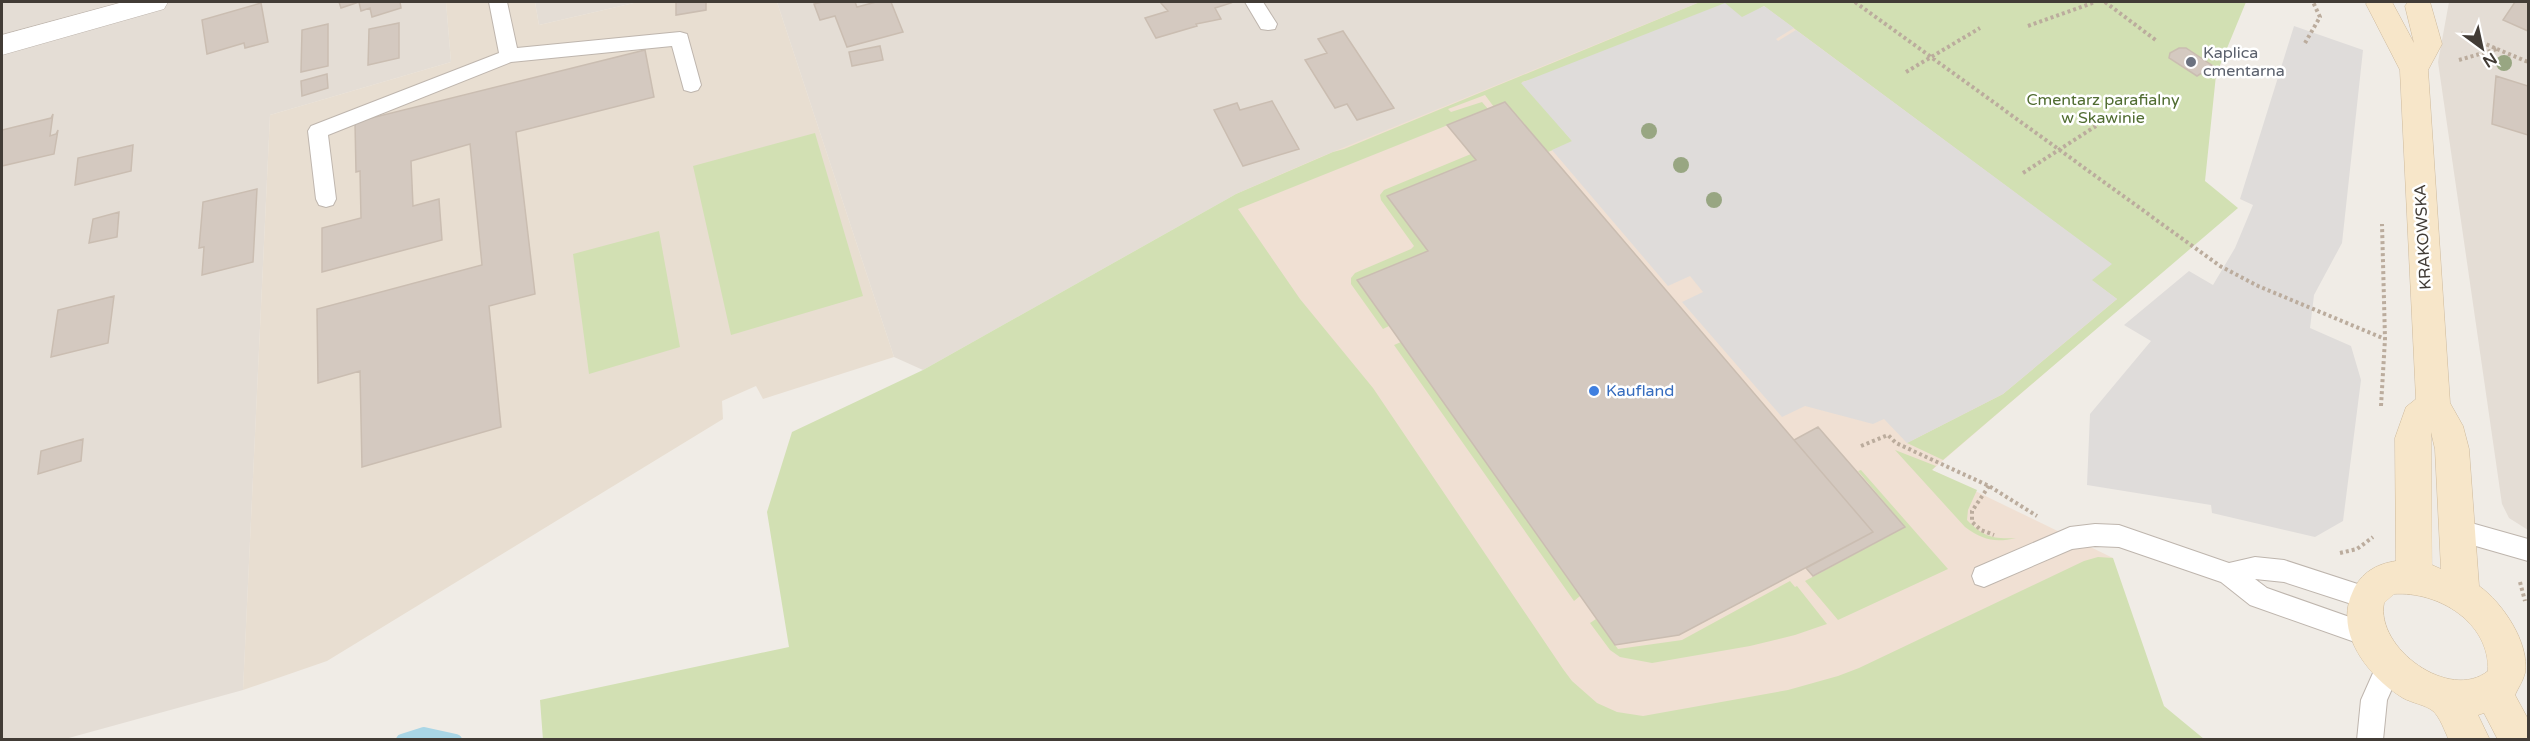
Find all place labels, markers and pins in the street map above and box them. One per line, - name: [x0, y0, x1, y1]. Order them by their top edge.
- place label: Kaplica cmentarna: [2203, 43, 2285, 81]
- marker: Kaplica cmentarna: [2184, 55, 2198, 69]
- place label: Kaufland: [1606, 381, 1674, 401]
- marker: Kaufland: [1587, 384, 1601, 398]

